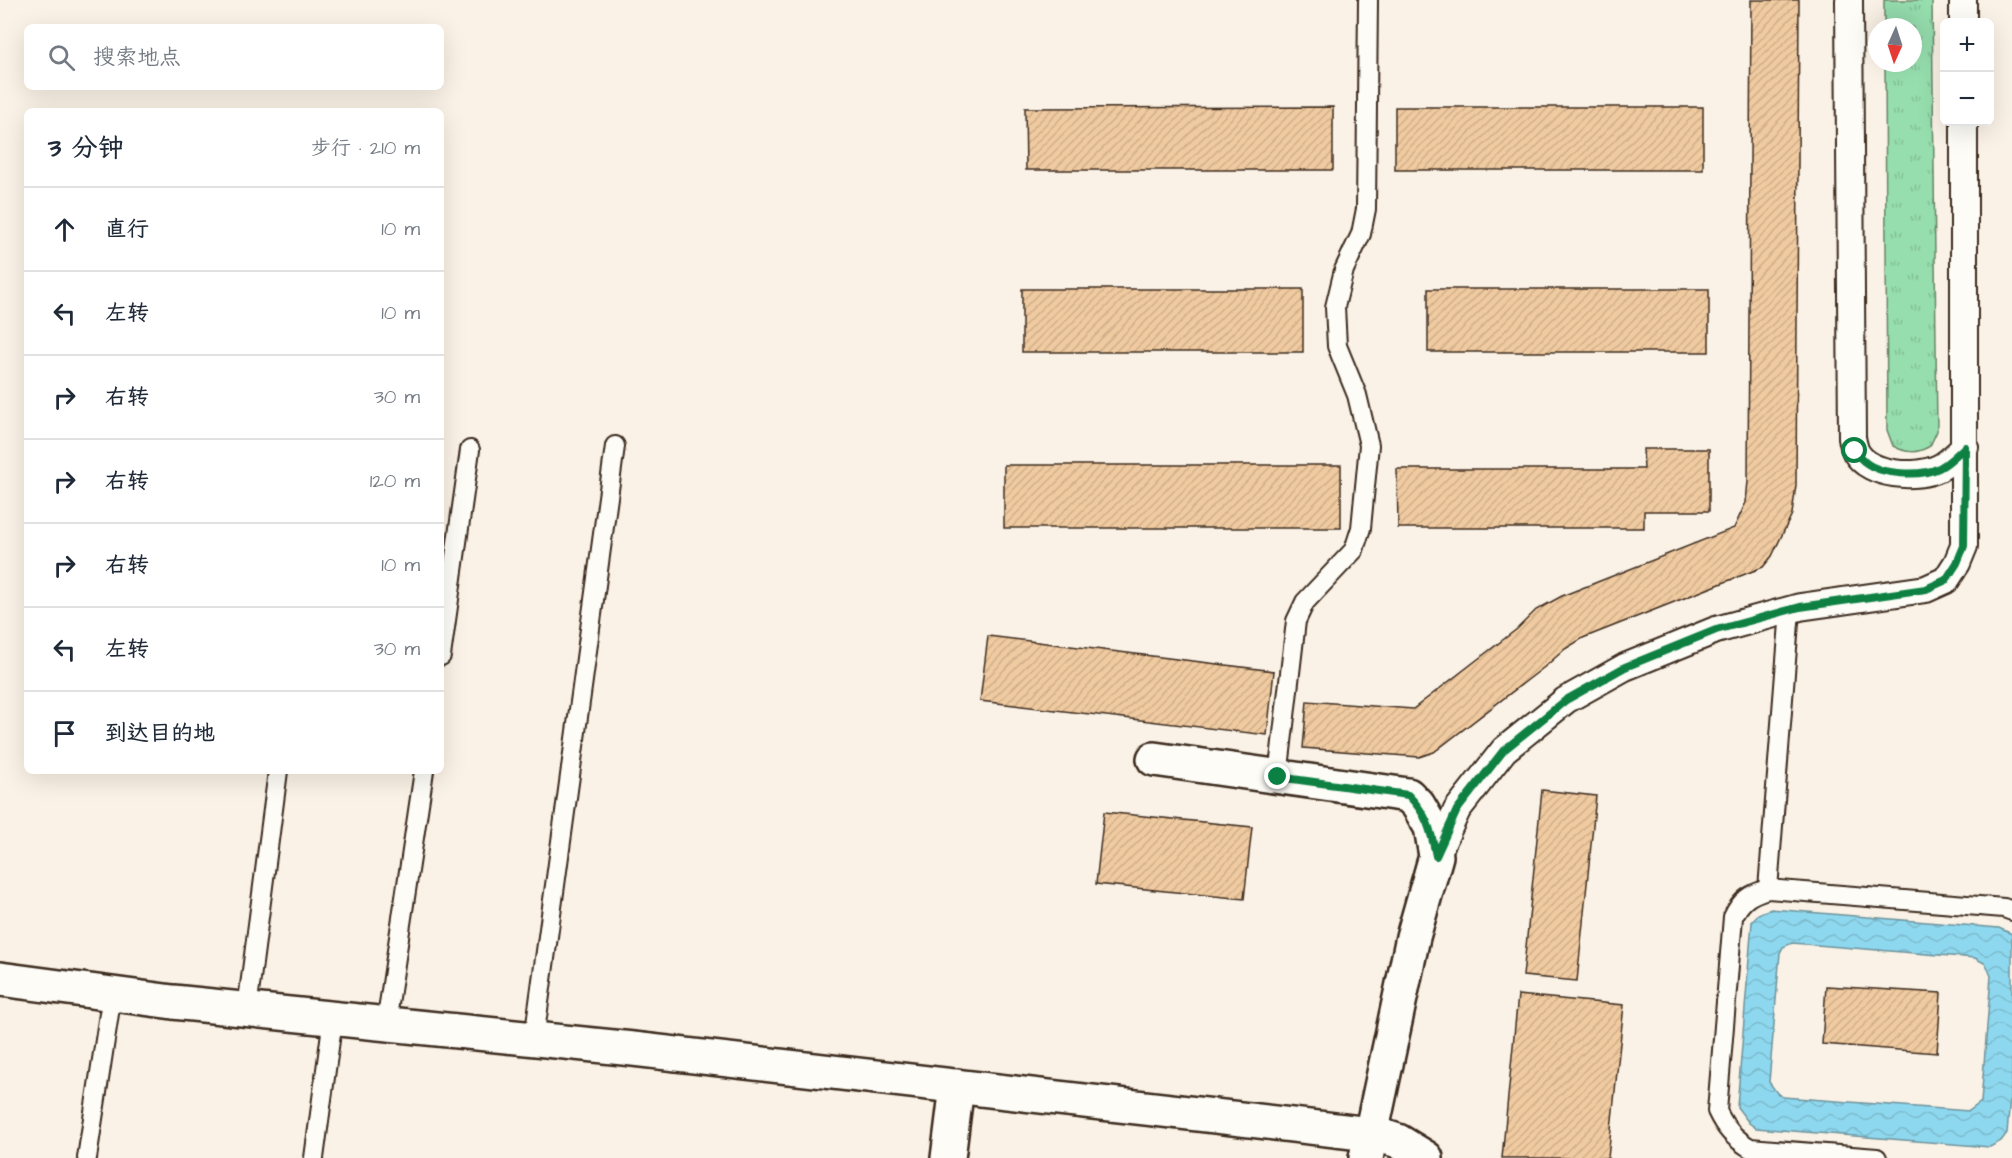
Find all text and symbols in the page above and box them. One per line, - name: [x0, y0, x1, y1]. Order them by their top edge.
- north arrow: [1868, 18, 1922, 72]
- map controls: [1940, 18, 1994, 126]
- button: +: [1940, 18, 1994, 72]
- search box: [24, 24, 444, 90]
- icon: search: [45, 41, 78, 74]
- text: 搜索地点: [93, 42, 181, 73]
- button: −: [1940, 72, 1994, 126]
- text: 3 分钟: [48, 130, 124, 166]
- text: 步行 · 210 m: [311, 134, 420, 162]
- icon: ahead: [48, 213, 81, 246]
- text: 直行: [105, 214, 149, 245]
- text: 10 m: [381, 215, 420, 243]
- icon: left: [48, 297, 81, 330]
- text: 左转: [105, 298, 149, 329]
- text: 10 m: [381, 299, 420, 327]
- icon: right: [48, 381, 81, 414]
- text: 右转: [105, 382, 149, 413]
- text: 30 m: [374, 383, 420, 411]
- route start: [1841, 437, 1867, 463]
- icon: right: [48, 465, 81, 498]
- text: 右转: [105, 466, 149, 497]
- text: 120 m: [370, 467, 420, 495]
- icon: right: [48, 549, 81, 582]
- text: 右转: [105, 550, 149, 581]
- text: 10 m: [381, 551, 420, 579]
- icon: left: [48, 633, 81, 666]
- text: 左转: [105, 634, 149, 665]
- text: 30 m: [374, 635, 420, 663]
- icon: arrive: [48, 717, 81, 750]
- text: 到达目的地: [105, 718, 215, 749]
- route end: [1264, 763, 1290, 789]

